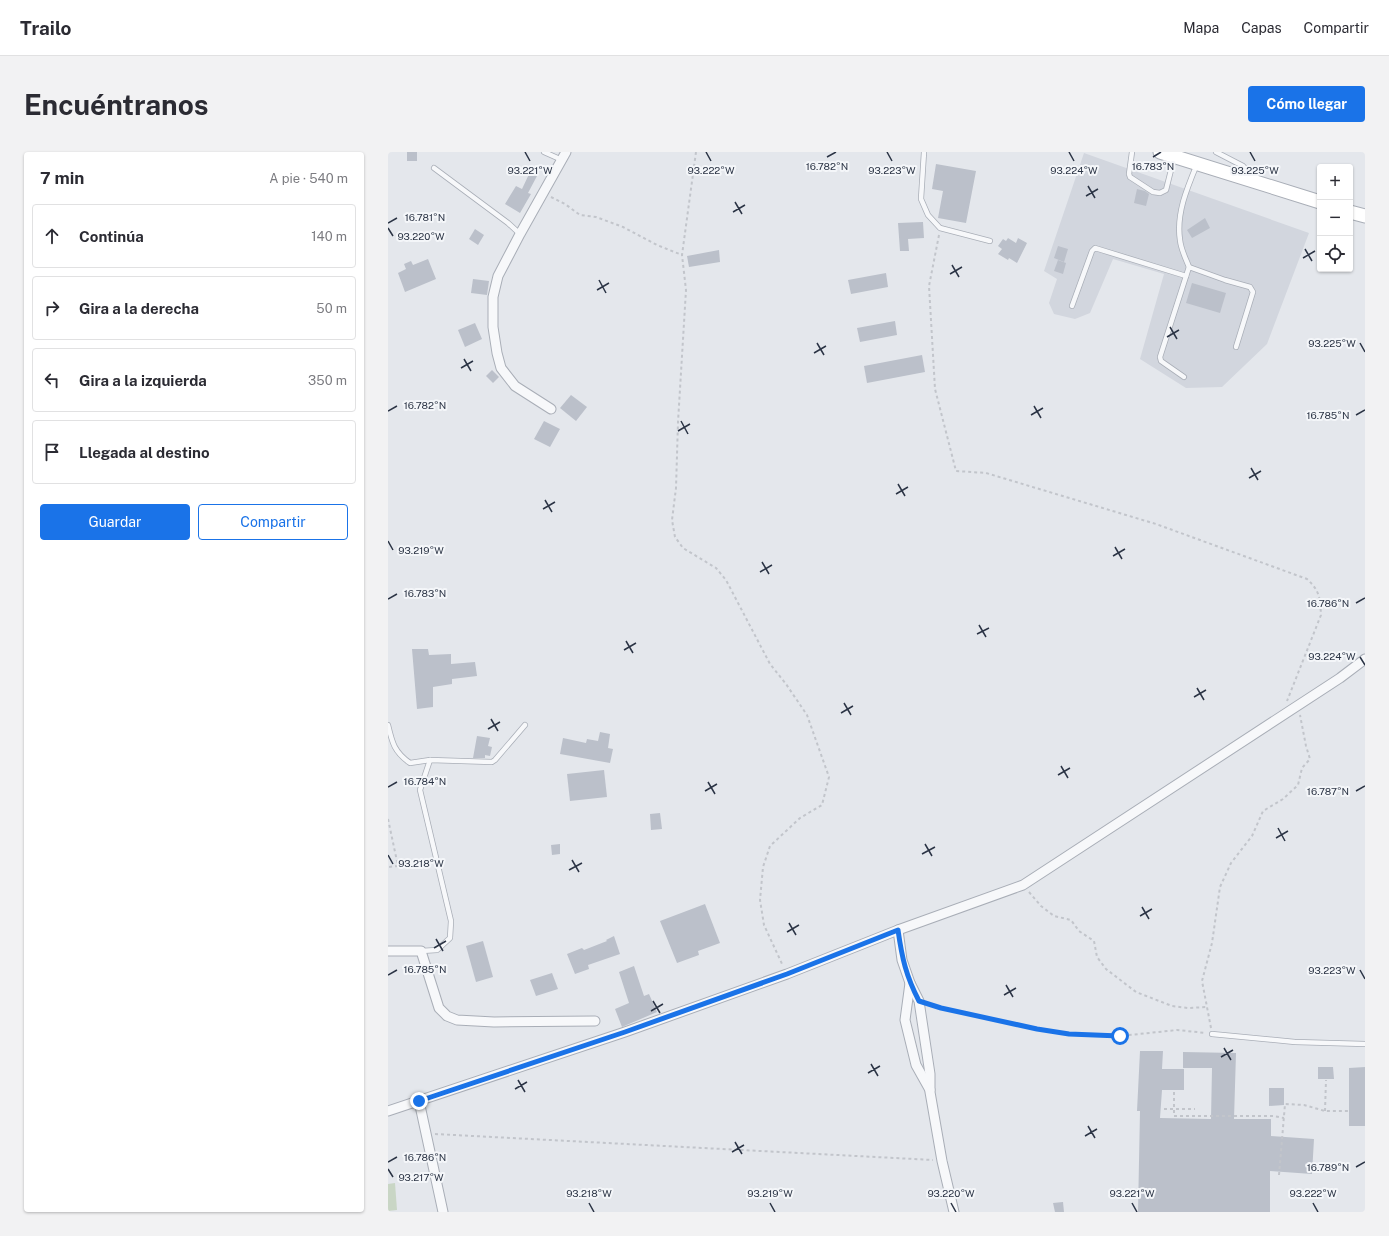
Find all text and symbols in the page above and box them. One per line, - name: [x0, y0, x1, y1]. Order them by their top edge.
- text: Trailo: [20, 17, 72, 39]
- text: Mapa: [1183, 20, 1219, 36]
- text: Capas: [1241, 20, 1282, 36]
- text: Compartir: [1304, 20, 1369, 36]
- button: Cómo llegar: [1248, 86, 1365, 122]
- text: Encuéntranos: [24, 88, 209, 121]
- text: 16.782°N: [806, 160, 848, 172]
- text: 16.783°N: [1132, 160, 1174, 172]
- text: 93.221°W: [507, 164, 553, 176]
- text: 93.222°W: [688, 164, 735, 176]
- text: 93.223°W: [868, 164, 916, 176]
- text: 93.224°W: [1050, 164, 1098, 176]
- text: 93.225°W: [1231, 164, 1279, 176]
- map controls: [1317, 164, 1353, 272]
- button: +: [1317, 164, 1353, 200]
- text: 7 min: [40, 168, 84, 188]
- text: A pie · 540 m: [269, 171, 348, 186]
- button: −: [1317, 200, 1353, 236]
- text: 16.781°N: [405, 211, 445, 223]
- icon: ahead: [41, 225, 63, 247]
- text: Continúa: [79, 228, 144, 245]
- text: 140 m: [311, 229, 347, 244]
- text: 93.220°W: [397, 230, 445, 242]
- button: locate: [1317, 236, 1353, 272]
- icon: right: [41, 297, 63, 319]
- text: Gira a la derecha: [79, 300, 199, 317]
- text: 50 m: [316, 301, 347, 316]
- text: 93.225°W: [1308, 337, 1356, 349]
- icon: left: [41, 369, 63, 391]
- text: Gira a la izquierda: [79, 372, 207, 389]
- text: 350 m: [308, 373, 347, 388]
- text: 16.782°N: [404, 399, 446, 411]
- text: 16.785°N: [1307, 409, 1349, 421]
- icon: arrive: [41, 441, 63, 463]
- text: Llegada al destino: [79, 444, 210, 461]
- button: Guardar: [40, 504, 190, 540]
- button: Compartir: [198, 504, 348, 540]
- text: 93.219°W: [398, 544, 444, 556]
- text: 16.783°N: [404, 587, 446, 599]
- text: 16.786°N: [1307, 597, 1349, 609]
- text: 93.224°W: [1308, 650, 1356, 662]
- text: 16.784°N: [404, 775, 446, 787]
- text: 16.787°N: [1307, 785, 1349, 797]
- text: 93.218°W: [398, 857, 444, 869]
- text: 16.785°N: [404, 963, 446, 975]
- text: 93.223°W: [1308, 964, 1356, 976]
- route start: [1111, 1027, 1129, 1045]
- route end: [410, 1092, 428, 1110]
- text: 16.786°N: [404, 1151, 446, 1163]
- text: 16.789°N: [1307, 1161, 1349, 1173]
- text: 93.217°W: [398, 1171, 444, 1183]
- text: 93.218°W: [566, 1187, 612, 1199]
- text: 93.219°W: [747, 1187, 793, 1199]
- text: 93.220°W: [927, 1187, 975, 1199]
- text: 93.221°W: [1109, 1187, 1155, 1199]
- text: 93.222°W: [1290, 1187, 1337, 1199]

